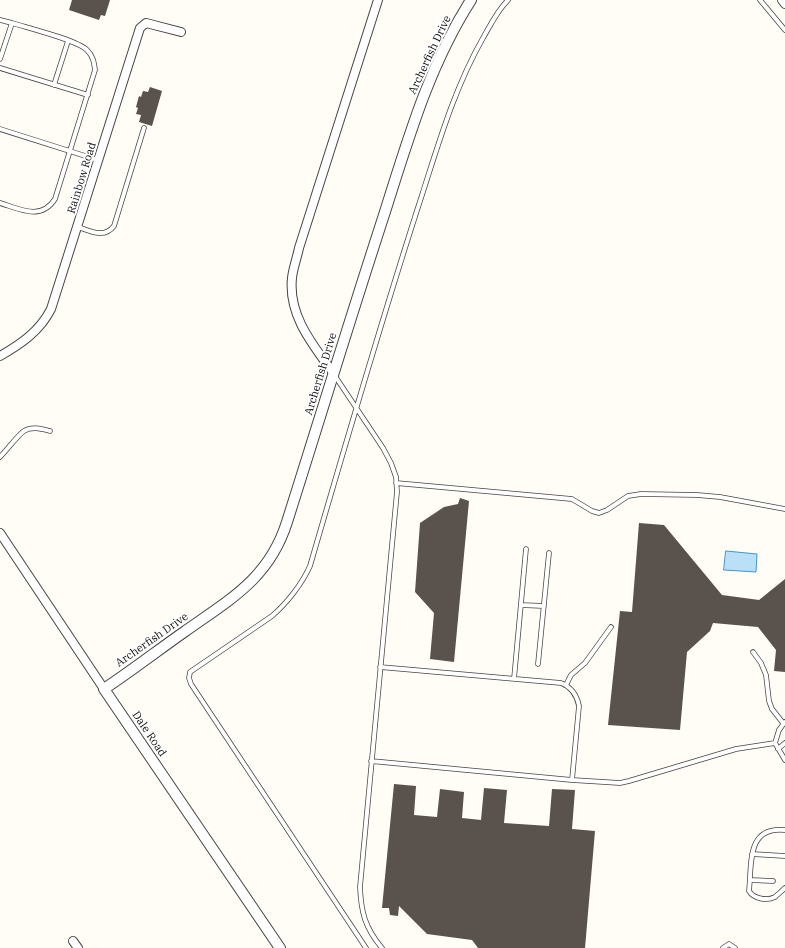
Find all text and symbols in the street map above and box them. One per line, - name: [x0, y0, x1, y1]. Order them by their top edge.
- street label: Archerfish Drive: [406, 14, 454, 96]
- street label: Rainbow Road: [65, 141, 99, 215]
- street label: Archerfish Drive: [302, 331, 340, 417]
- street label: Archerfish Drive: [113, 610, 191, 670]
- street label: Dale Road: [129, 709, 169, 759]

